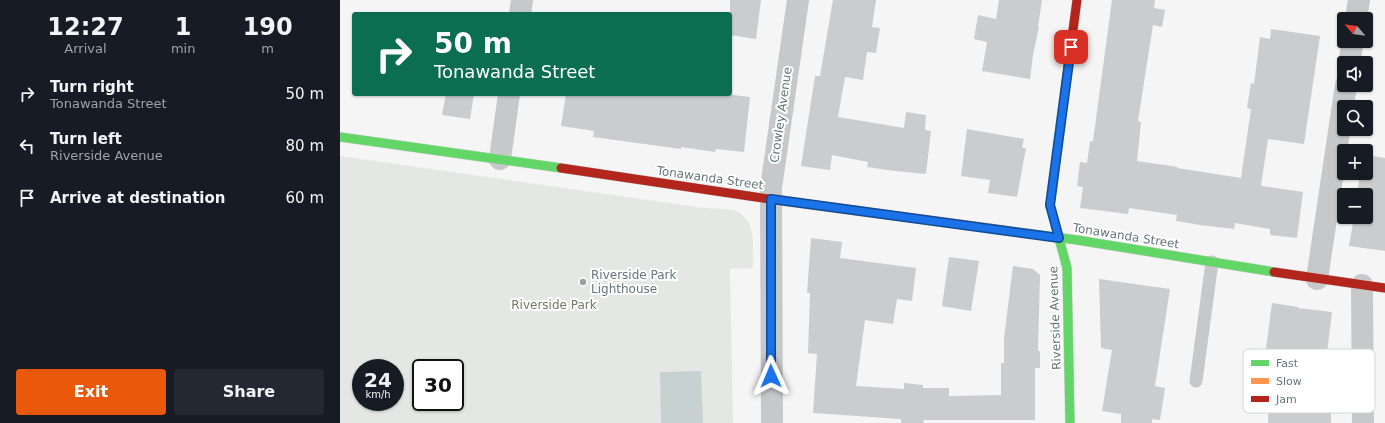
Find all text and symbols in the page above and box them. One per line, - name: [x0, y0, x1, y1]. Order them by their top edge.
- north arrow: [1337, 12, 1373, 48]
- map controls: [1337, 12, 1373, 224]
- text: 12:27: [47, 13, 124, 41]
- text: 1: [175, 13, 191, 41]
- text: 190: [243, 13, 293, 41]
- text: 50 m: [434, 27, 512, 60]
- icon: right: [368, 28, 420, 80]
- pin: [1054, 30, 1088, 64]
- icon: arrive: [1060, 36, 1082, 58]
- text: Arrival: [64, 41, 107, 56]
- text: min: [171, 41, 195, 56]
- text: m: [261, 41, 274, 56]
- button: sound: [1337, 56, 1373, 92]
- text: Tonawanda Street: [434, 61, 595, 82]
- street label: Crowley Avenue: [767, 66, 795, 164]
- text: Turn right: [50, 78, 134, 96]
- icon: right: [16, 83, 38, 105]
- text: 50 m: [286, 85, 324, 103]
- text: Tonawanda Street: [50, 96, 167, 111]
- button: search: [1337, 100, 1373, 136]
- text: Turn left: [50, 130, 122, 148]
- icon: left: [16, 135, 38, 157]
- text: 80 m: [286, 137, 324, 155]
- button: +: [1337, 144, 1373, 180]
- text: Riverside Avenue: [50, 148, 163, 163]
- street label: Tonawanda Street: [655, 163, 765, 192]
- icon: arrive: [16, 187, 38, 209]
- button: −: [1337, 188, 1373, 224]
- text: Arrive at destination: [50, 189, 225, 207]
- text: 60 m: [286, 189, 324, 207]
- street label: Tonawanda Street: [1071, 221, 1181, 251]
- street label: Riverside Avenue: [1046, 266, 1064, 370]
- place label: Riverside Park Lighthouse: [591, 268, 676, 296]
- marker: Riverside Park Lighthouse: [578, 277, 588, 287]
- park label: Riverside Park: [511, 298, 597, 312]
- legend: [1243, 349, 1375, 413]
- position arrow: [750, 355, 792, 397]
- text: Fast: [1276, 357, 1299, 370]
- speed limit sign: 30: [412, 359, 464, 411]
- text: 24: [364, 368, 392, 392]
- button: Exit: [16, 369, 166, 415]
- button: Share: [174, 369, 324, 415]
- text: Slow: [1276, 375, 1302, 388]
- text: km/h: [365, 389, 391, 400]
- text: Jam: [1275, 393, 1297, 406]

